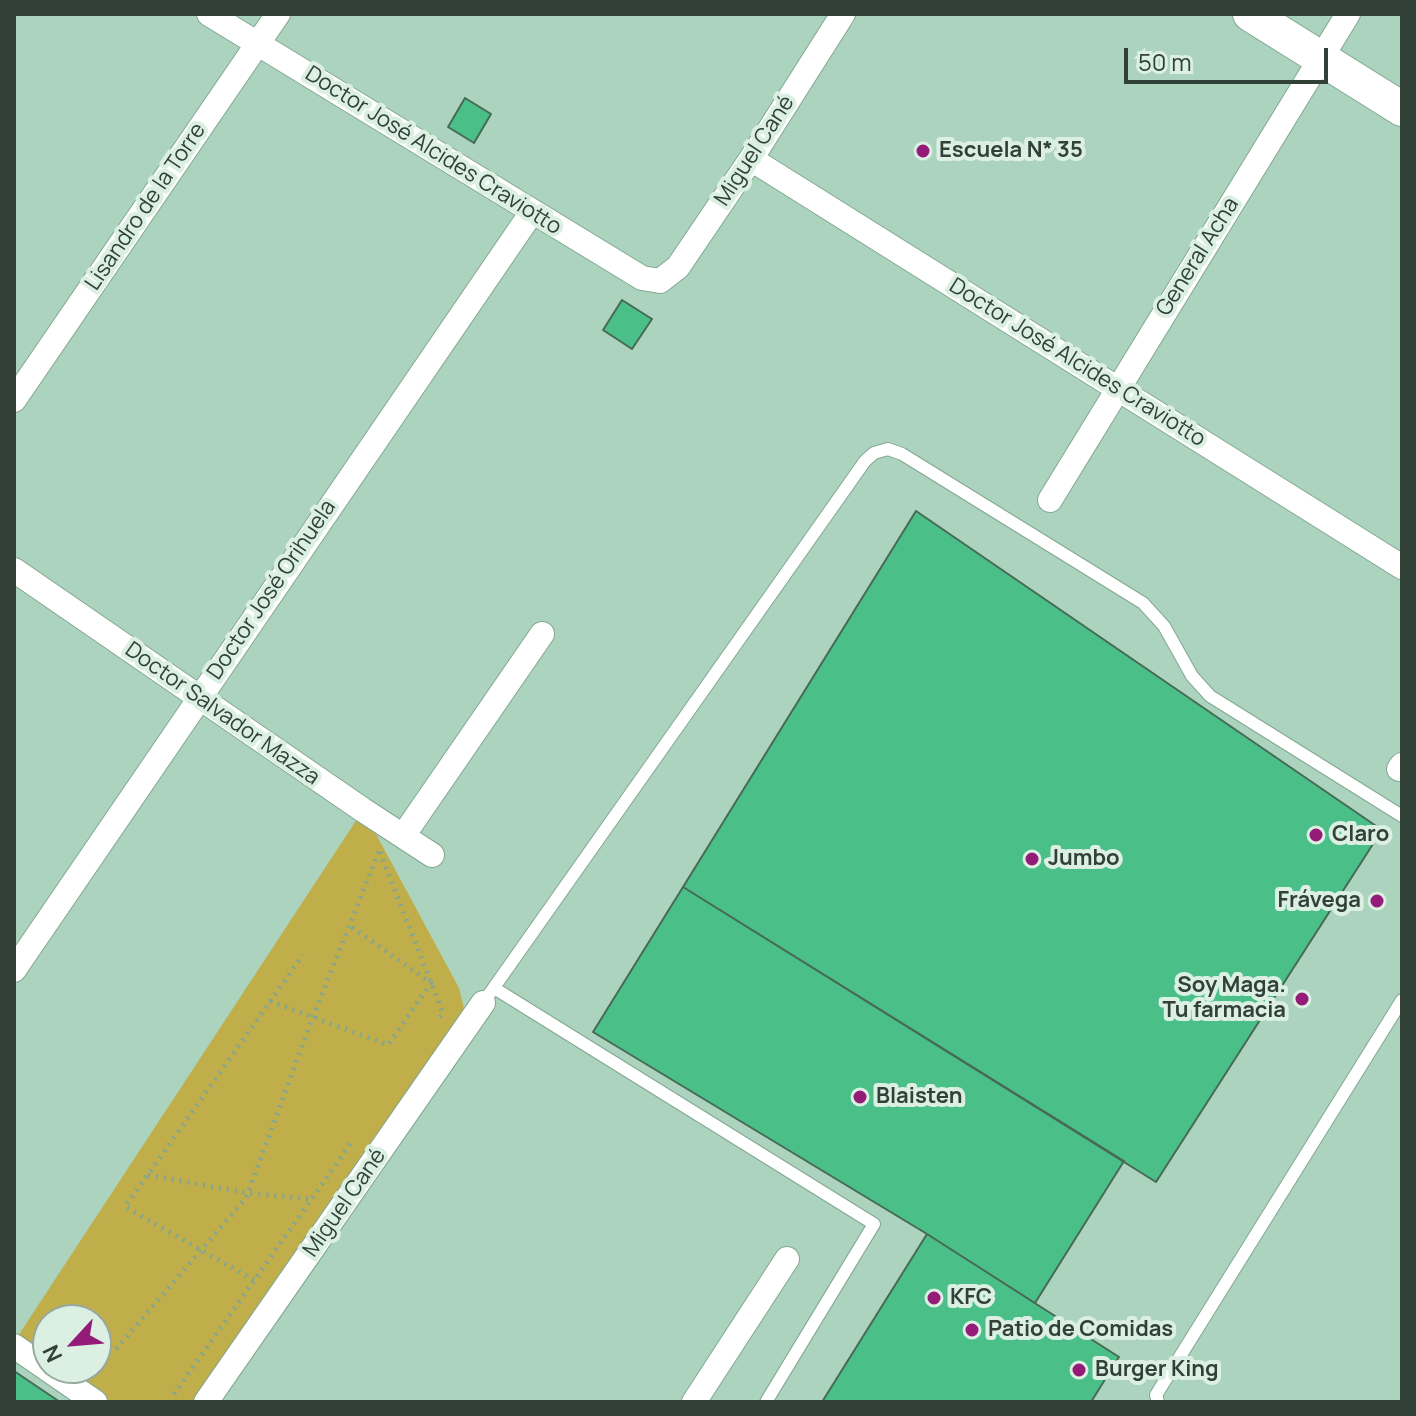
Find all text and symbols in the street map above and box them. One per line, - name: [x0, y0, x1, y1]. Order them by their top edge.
- scale bar: [1128, 32, 1332, 82]
- text: 50 m: [1138, 45, 1192, 78]
- street label: Doctor José Alcides Craviotto: [300, 61, 566, 241]
- street label: Miguel Cané: [710, 91, 800, 211]
- street label: Lisandro de la Torre: [80, 118, 212, 296]
- place label: Escuela N* 35: [939, 138, 1083, 164]
- marker: Escuela N* 35: [914, 142, 932, 160]
- street label: General Acha: [1151, 193, 1245, 321]
- street label: Doctor José Alcides Craviotto: [944, 273, 1210, 453]
- street label: Doctor José Orihuela: [202, 495, 342, 685]
- street label: Doctor Salvador Mazza: [120, 637, 324, 791]
- place label: Claro: [1332, 822, 1389, 848]
- marker: Claro: [1307, 826, 1325, 844]
- place label: Jumbo: [1048, 846, 1120, 872]
- marker: Jumbo: [1023, 850, 1041, 868]
- place label: Frávega: [1278, 888, 1361, 914]
- marker: Frávega: [1368, 892, 1386, 910]
- place label: Soy Maga. Tu farmacia: [1163, 973, 1286, 1024]
- marker: Soy Maga. Tu farmacia: [1293, 990, 1311, 1008]
- place label: Blaisten: [876, 1084, 962, 1110]
- marker: Blaisten: [851, 1088, 869, 1106]
- street label: Miguel Cané: [298, 1144, 392, 1262]
- place label: KFC: [950, 1285, 992, 1311]
- marker: KFC: [925, 1289, 943, 1307]
- north arrow: [32, 1304, 112, 1384]
- place label: Patio de Comidas: [988, 1317, 1173, 1343]
- marker: Patio de Comidas: [963, 1321, 981, 1339]
- text: N: [35, 1340, 69, 1367]
- place label: Burger King: [1095, 1357, 1219, 1383]
- marker: Burger King: [1070, 1361, 1088, 1379]

